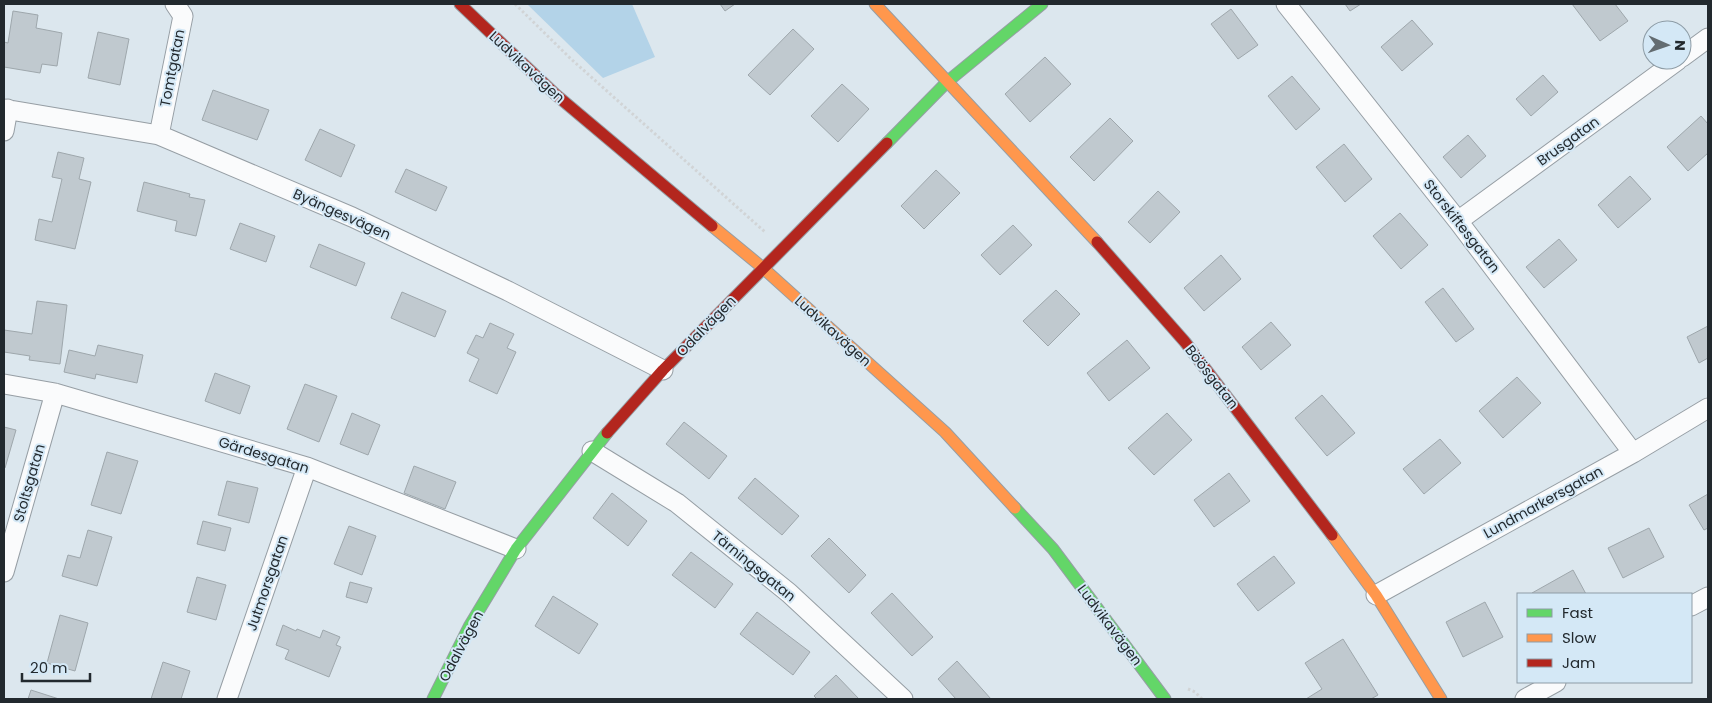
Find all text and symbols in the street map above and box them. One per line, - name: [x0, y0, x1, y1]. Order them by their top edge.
- north arrow: [1642, 20, 1692, 70]
- street label: Ludvikavägen: [485, 27, 569, 107]
- street label: Tomtgatan: [155, 28, 189, 108]
- text: N: [1670, 40, 1690, 51]
- street label: Brusgatan: [1533, 112, 1603, 170]
- street label: Storskiftesgatan: [1419, 175, 1505, 277]
- street label: Byängesvägen: [290, 184, 394, 244]
- street label: Odalvägen: [672, 291, 740, 361]
- street label: Ludvikavägen: [790, 291, 876, 371]
- street label: Böösgatan: [1181, 341, 1243, 413]
- street label: Gärdesgatan: [216, 432, 312, 478]
- street label: Stoltsgatan: [8, 442, 50, 524]
- street label: Lundmarkersgatan: [1480, 461, 1606, 543]
- street label: Tärningsgatan: [708, 526, 800, 606]
- street label: Jutmorsgatan: [241, 533, 293, 633]
- street label: Ludvikavägen: [1073, 580, 1147, 670]
- legend: [1517, 593, 1692, 683]
- text: Fast: [1562, 602, 1593, 623]
- street label: Odalvägen: [434, 607, 488, 685]
- text: Slow: [1562, 627, 1597, 648]
- scale bar: [22, 650, 90, 682]
- text: Jam: [1562, 652, 1596, 673]
- text: 20 m: [30, 657, 68, 678]

